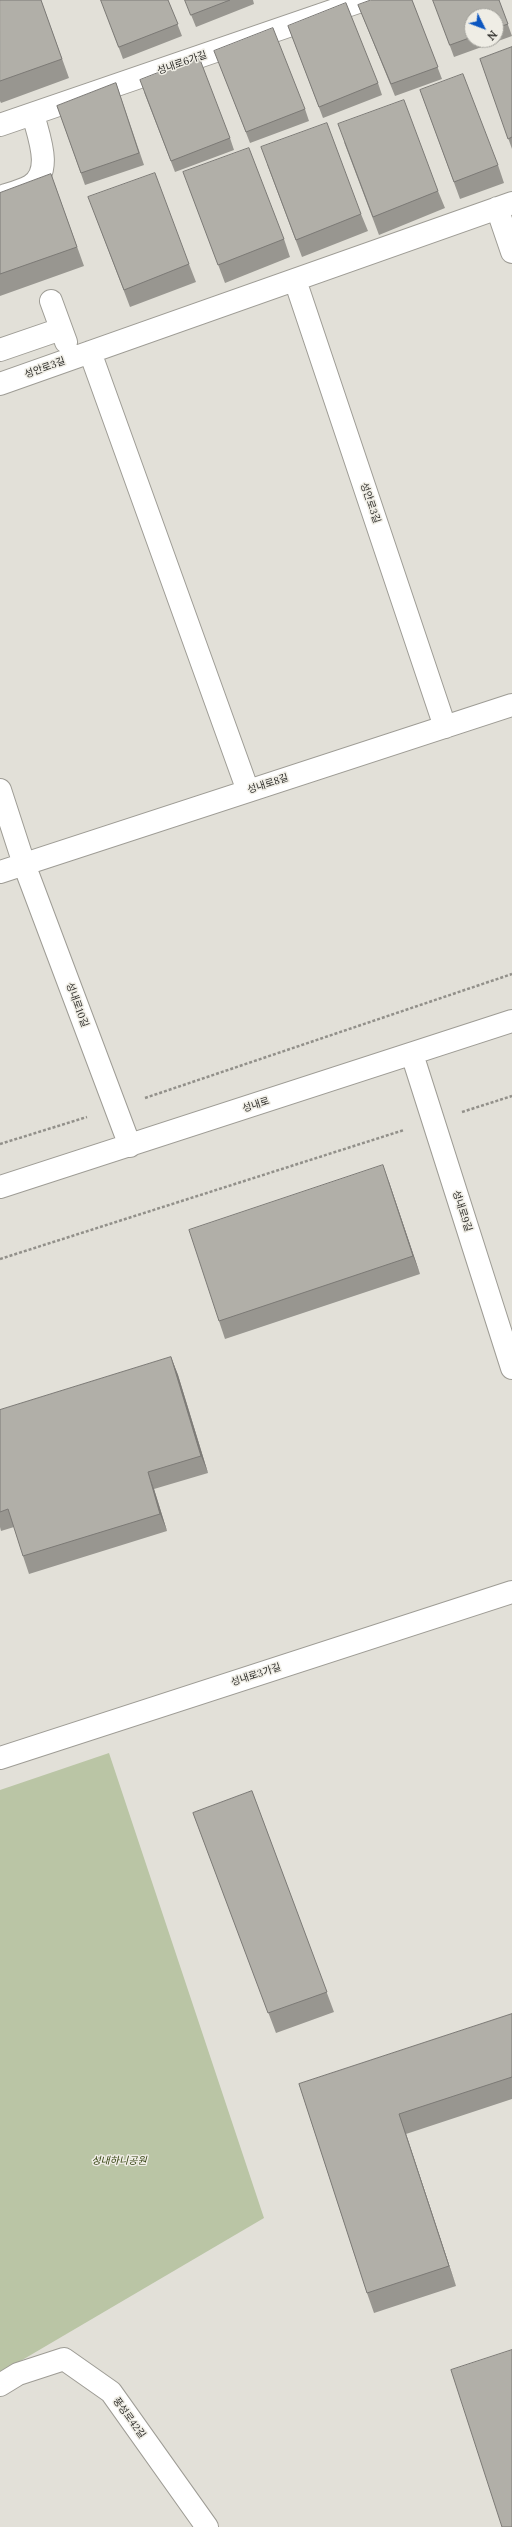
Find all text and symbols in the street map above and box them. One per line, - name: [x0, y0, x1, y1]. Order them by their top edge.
- north arrow: [464, 8, 504, 48]
- text: N: [484, 28, 500, 43]
- street label: 성내로6가길: [156, 49, 208, 77]
- street label: 성안로3길: [23, 355, 67, 381]
- street label: 성안로3길: [357, 481, 383, 525]
- street label: 성내로8길: [246, 772, 290, 796]
- street label: 성내로10길: [63, 981, 91, 1029]
- street label: 성내로: [241, 1095, 271, 1115]
- street label: 성내로9길: [450, 1189, 474, 1233]
- street label: 성내로3가길: [230, 1661, 282, 1689]
- park label: 성내하니공원: [91, 2155, 147, 2167]
- street label: 풍성로42길: [110, 2395, 148, 2441]

